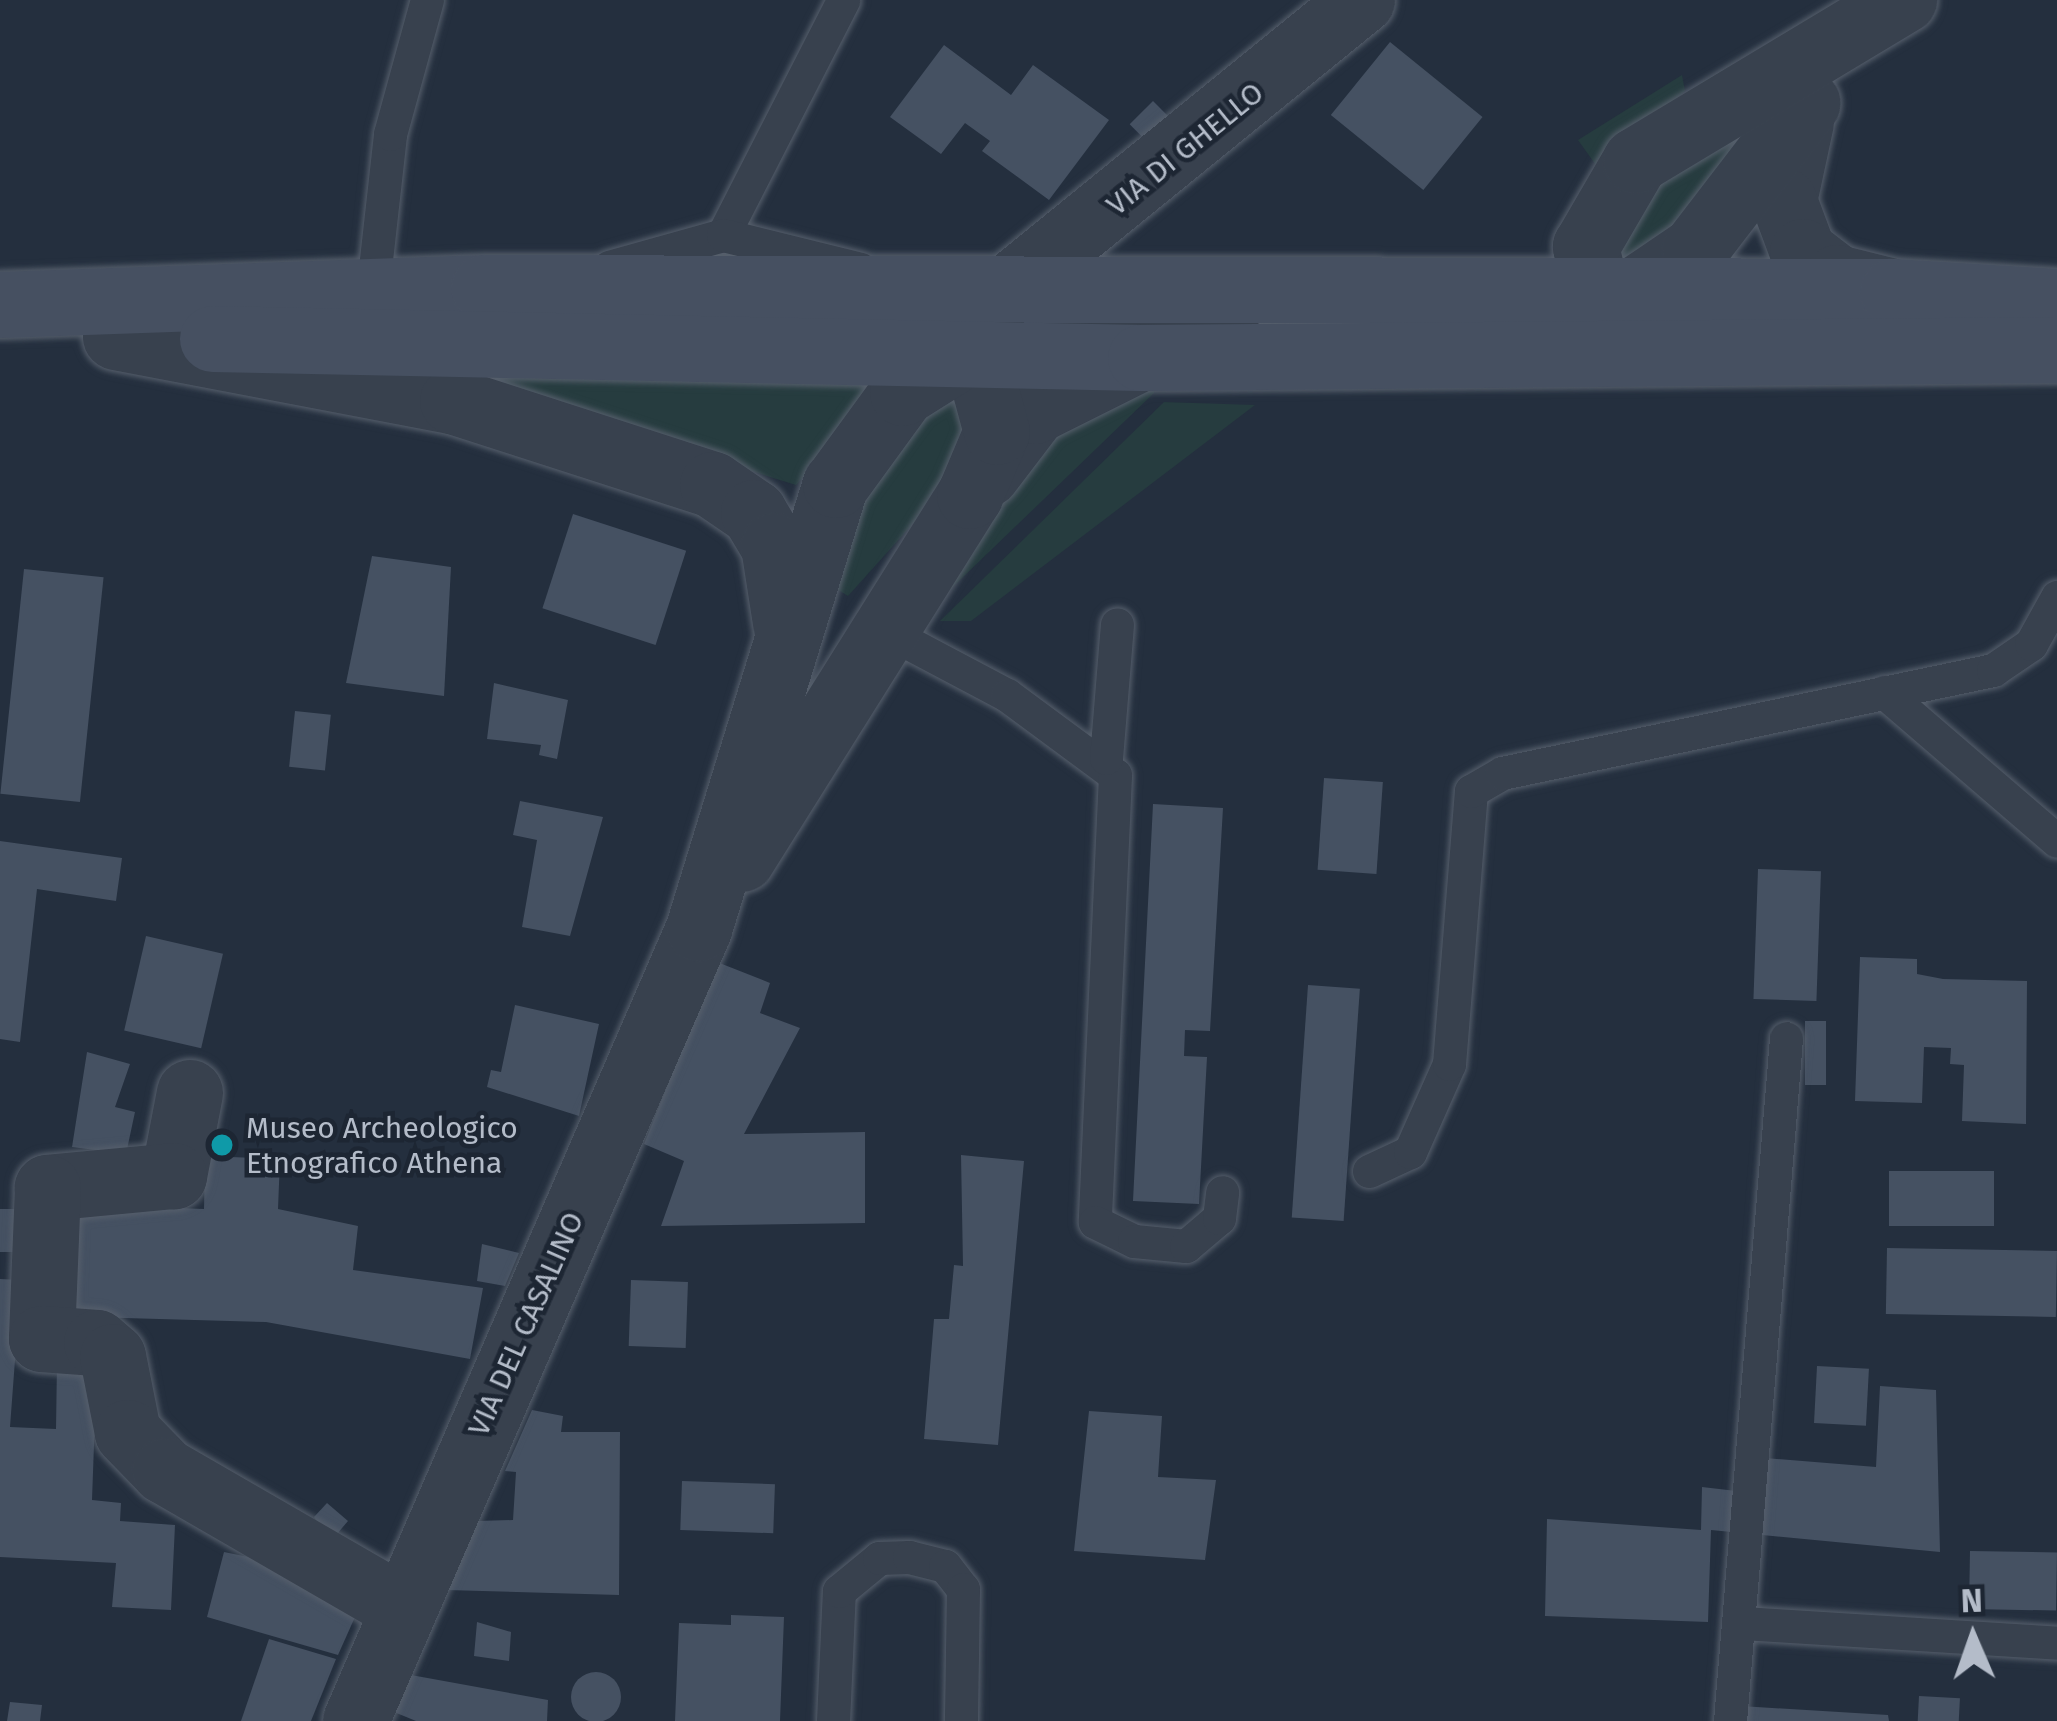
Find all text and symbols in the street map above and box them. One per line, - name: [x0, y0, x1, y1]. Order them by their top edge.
- street label: VIA DI GHELLO: [1099, 75, 1271, 223]
- place label: Museo Archeologico Etnografico Athena: [246, 1110, 518, 1180]
- marker: Museo Archeologico Etnografico Athena: [209, 1132, 235, 1158]
- street label: VIA DEL CASALINO: [460, 1206, 592, 1442]
- north arrow: [1913, 1577, 2033, 1697]
- text: N: [1960, 1581, 1983, 1621]

